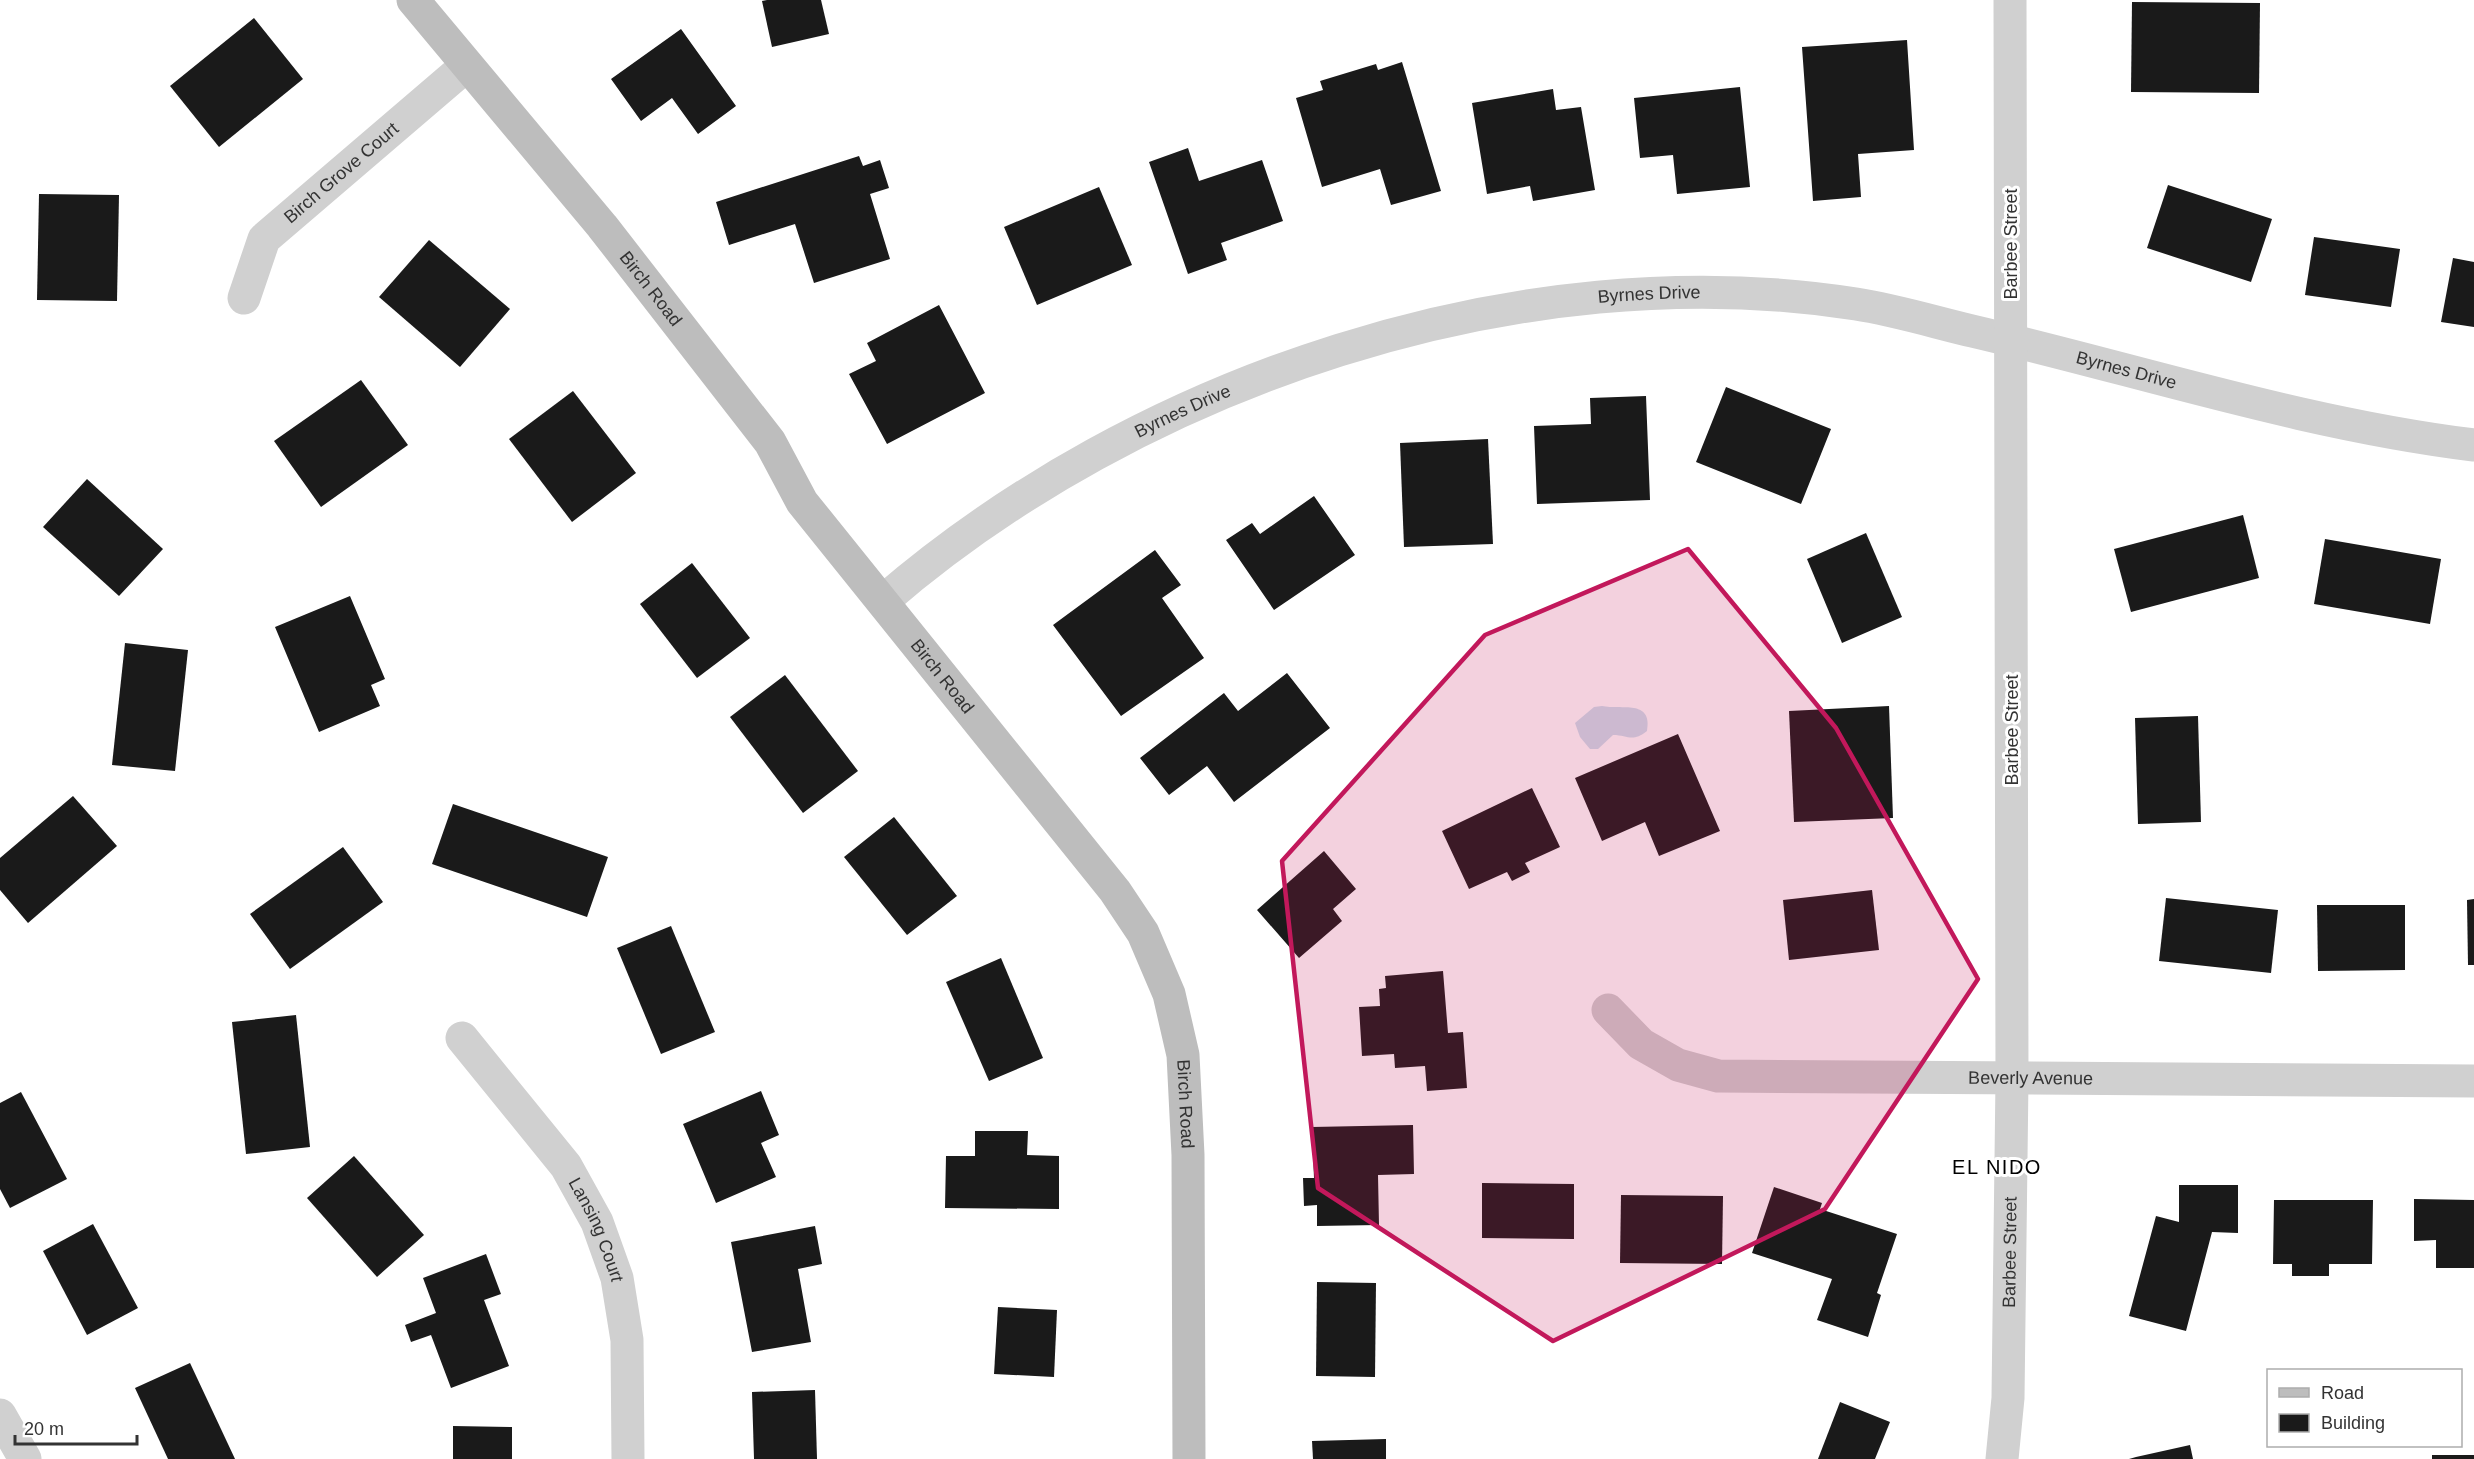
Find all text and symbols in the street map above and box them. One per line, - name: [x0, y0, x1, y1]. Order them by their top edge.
- street label: Birch Grove Court: [280, 118, 402, 227]
- street label: Barbee Street: [2001, 188, 2021, 300]
- street label: Birch Road: [615, 247, 686, 330]
- street label: Byrnes Drive: [1597, 282, 1701, 307]
- street label: Byrnes Drive: [2074, 347, 2179, 393]
- street label: Byrnes Drive: [1131, 381, 1233, 442]
- street label: Birch Road: [907, 635, 978, 717]
- street label: Barbee Street: [2002, 674, 2022, 786]
- street label: Birch Road: [1173, 1059, 1198, 1149]
- street label: Beverly Avenue: [1968, 1068, 2093, 1088]
- district label: EL NIDO: [1952, 1156, 2042, 1178]
- street label: Lansing Court: [565, 1174, 627, 1283]
- street label: Barbee Street: [1999, 1197, 2021, 1308]
- legend: [2267, 1369, 2462, 1447]
- text: Road: [2321, 1383, 2364, 1403]
- scale bar: [15, 1408, 136, 1446]
- text: Building: [2321, 1413, 2385, 1433]
- text: 20 m: [24, 1419, 64, 1439]

